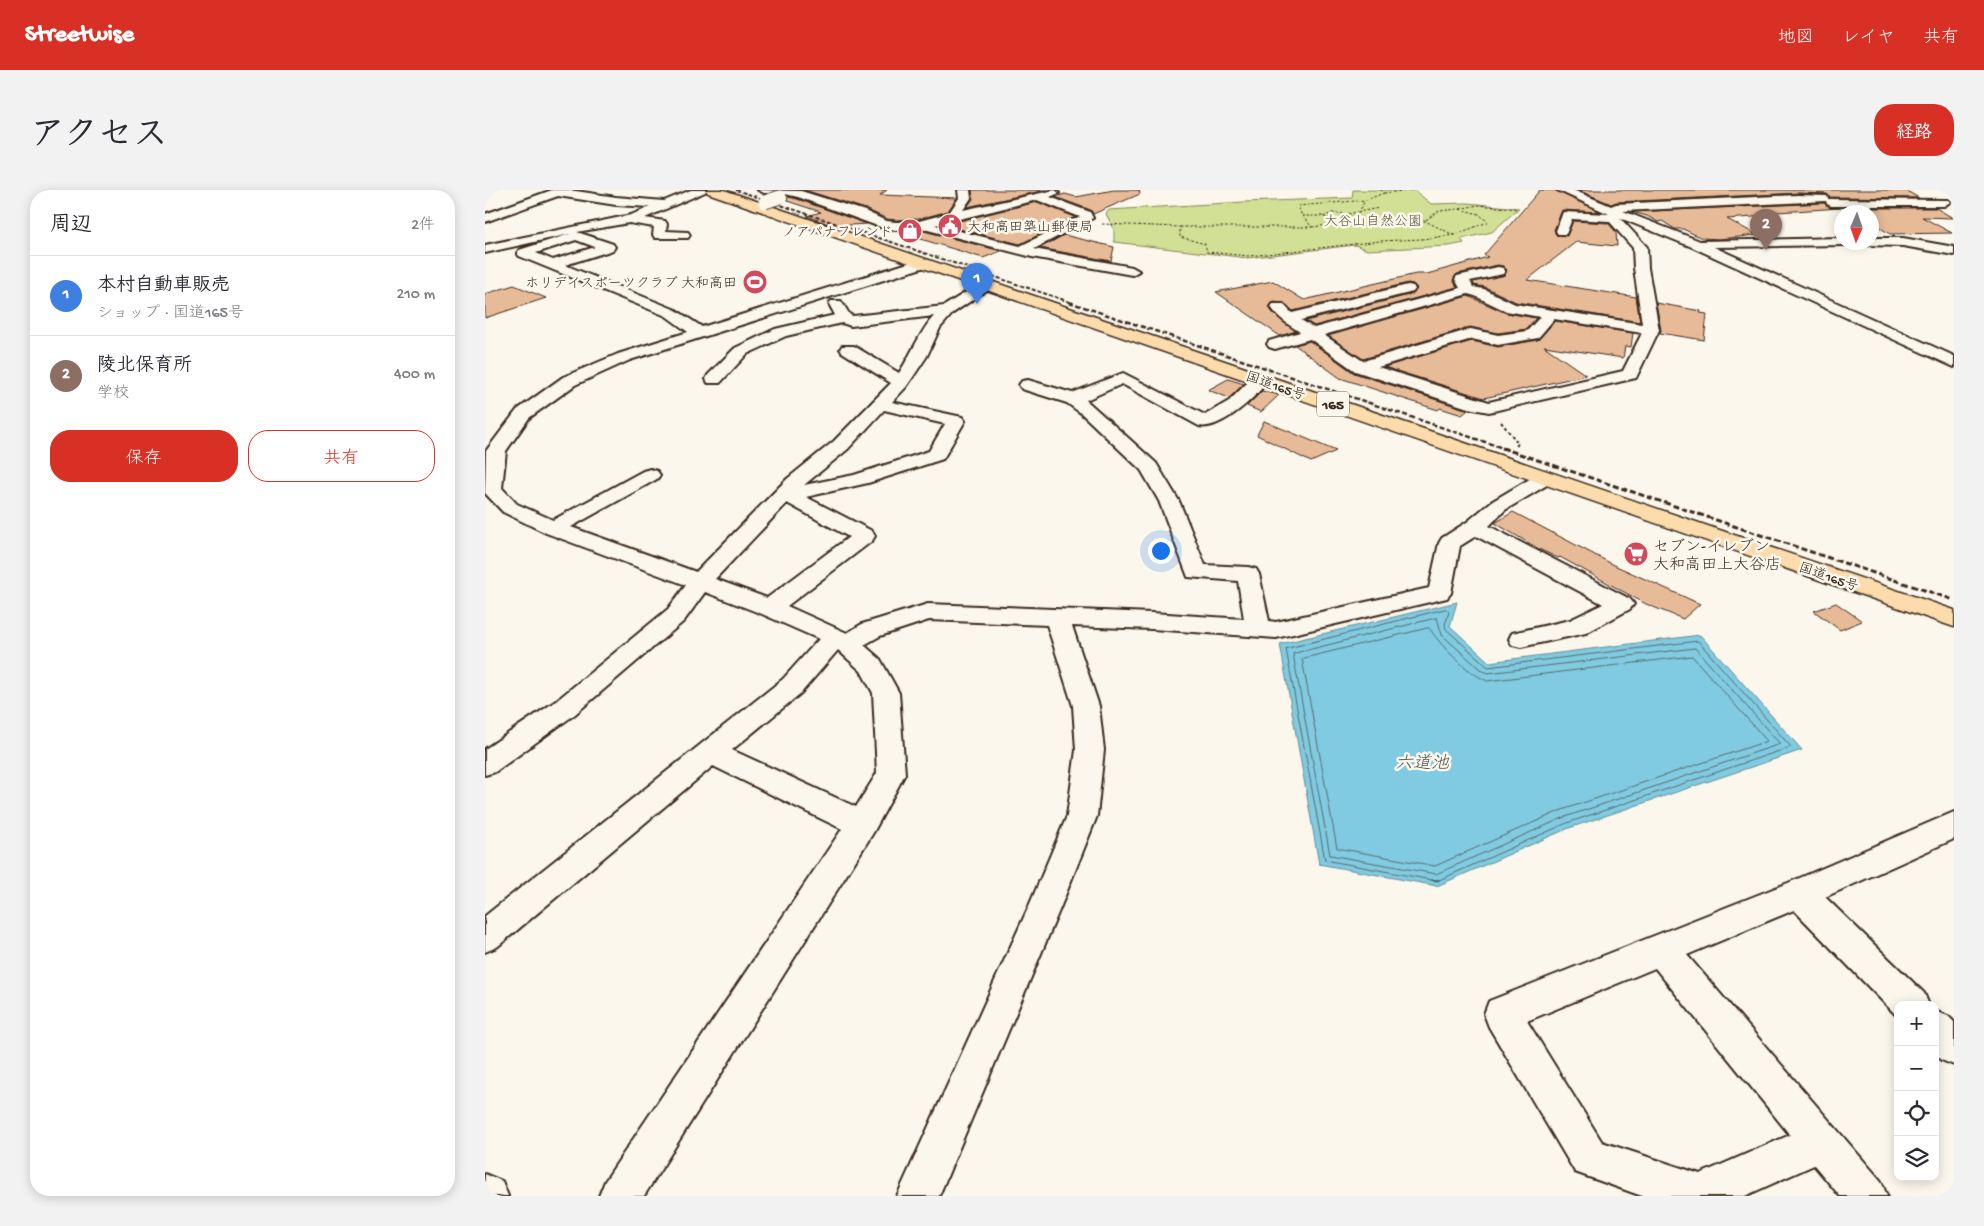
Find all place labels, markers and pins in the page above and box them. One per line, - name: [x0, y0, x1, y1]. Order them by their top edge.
- pin: 2: [1750, 209, 1782, 250]
- public building icon: 大和高田築山郵便局: [937, 213, 963, 239]
- shop icon: ノアパナフレンド: [897, 218, 923, 244]
- place label: 大和高田築山郵便局: [967, 220, 1093, 237]
- place label: ノアパナフレンド: [782, 225, 893, 242]
- pin: 1: [961, 263, 993, 304]
- sports icon: ホリデイスポーツクラブ 大和高田: [742, 269, 768, 295]
- place label: ホリデイスポーツクラブ 大和高田: [525, 276, 737, 293]
- place label: セブン-イレブン 大和高田上大谷店: [1653, 538, 1781, 576]
- supermarket icon: セブン-イレブン 大和高田上大谷店: [1623, 541, 1649, 567]

